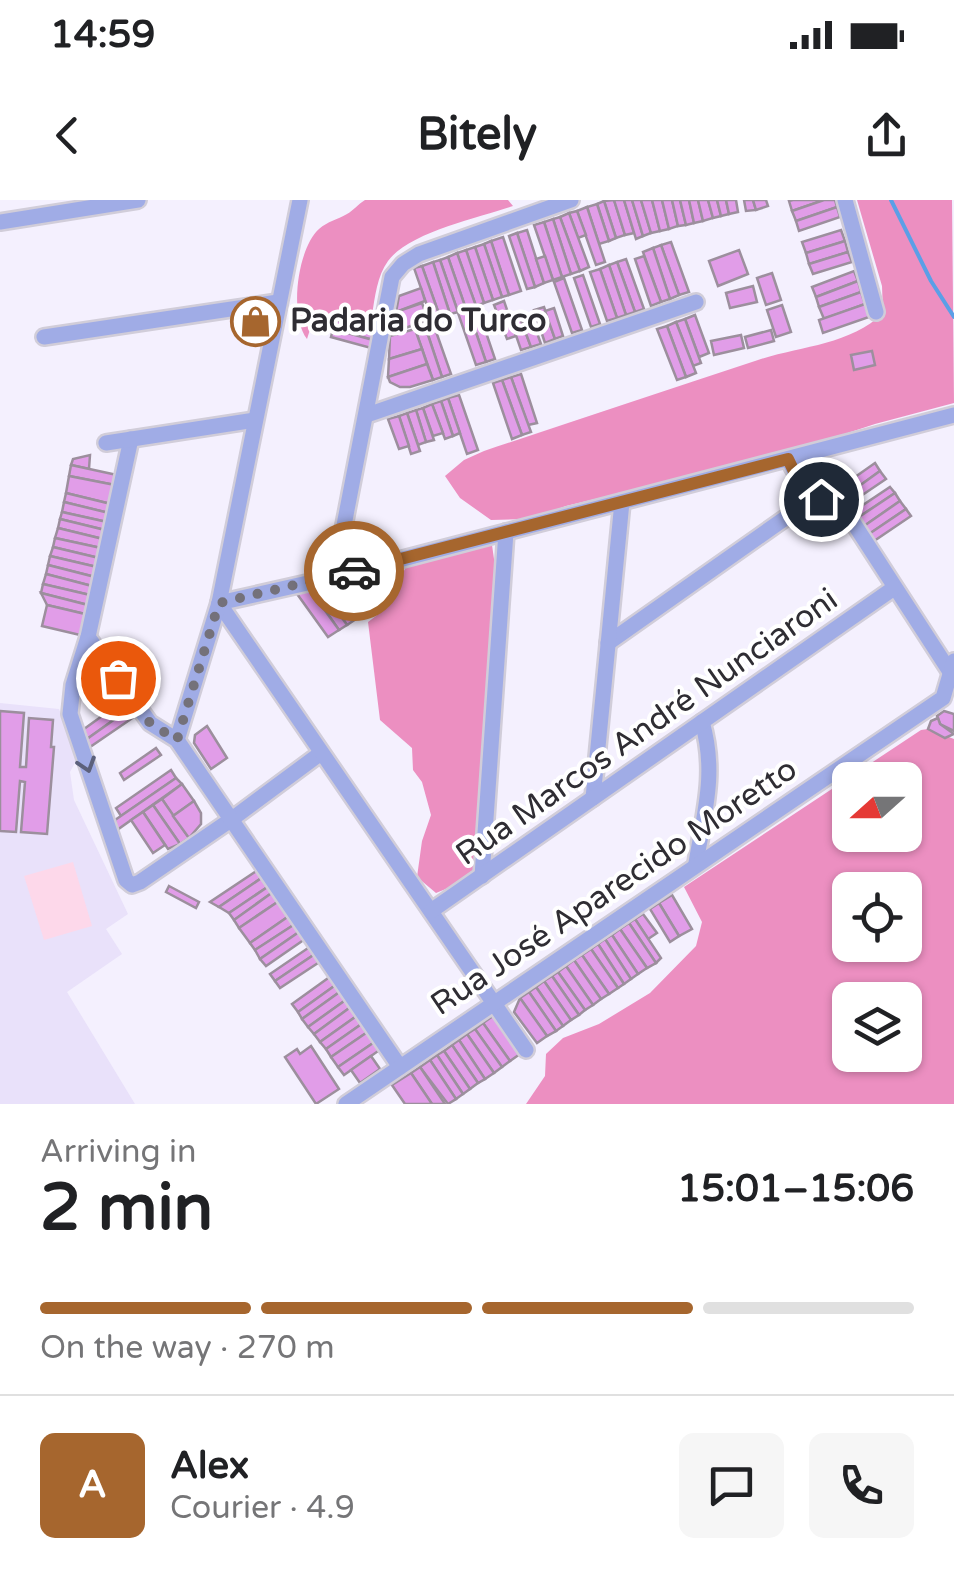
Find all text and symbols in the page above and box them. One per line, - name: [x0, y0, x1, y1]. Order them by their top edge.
- text: 14:59: [50, 12, 155, 58]
- icon: back: [40, 108, 95, 163]
- text: Bitely: [417, 108, 537, 162]
- icon: share: [859, 108, 914, 163]
- shop icon: Padaria do Turco: [229, 295, 281, 347]
- place label: Padaria do Turco: [290, 302, 547, 340]
- pin: [779, 457, 864, 542]
- icon: home: [794, 472, 849, 527]
- courier: [304, 521, 404, 621]
- icon: car: [327, 544, 382, 599]
- street label: Rua Marcos André Nunciaroni: [449, 580, 845, 874]
- pin: [76, 636, 161, 721]
- icon: bag: [91, 651, 146, 706]
- street label: Rua José Aparecido Moretto: [424, 750, 804, 1024]
- one-way arrow: [76, 755, 96, 772]
- north arrow: [832, 762, 922, 852]
- map controls: [832, 762, 922, 1072]
- button: locate: [832, 872, 922, 962]
- button: layers: [832, 982, 922, 1072]
- text: Arriving in: [40, 1133, 197, 1171]
- text: 15:01–15:06: [677, 1166, 914, 1212]
- text: 2 min: [40, 1169, 213, 1248]
- text: On the way · 270 m: [40, 1329, 335, 1367]
- button: chat: [679, 1433, 784, 1538]
- button: phone: [809, 1433, 914, 1538]
- text: Alex: [170, 1443, 249, 1489]
- text: A: [78, 1462, 107, 1508]
- text: Courier · 4.9: [170, 1489, 355, 1527]

